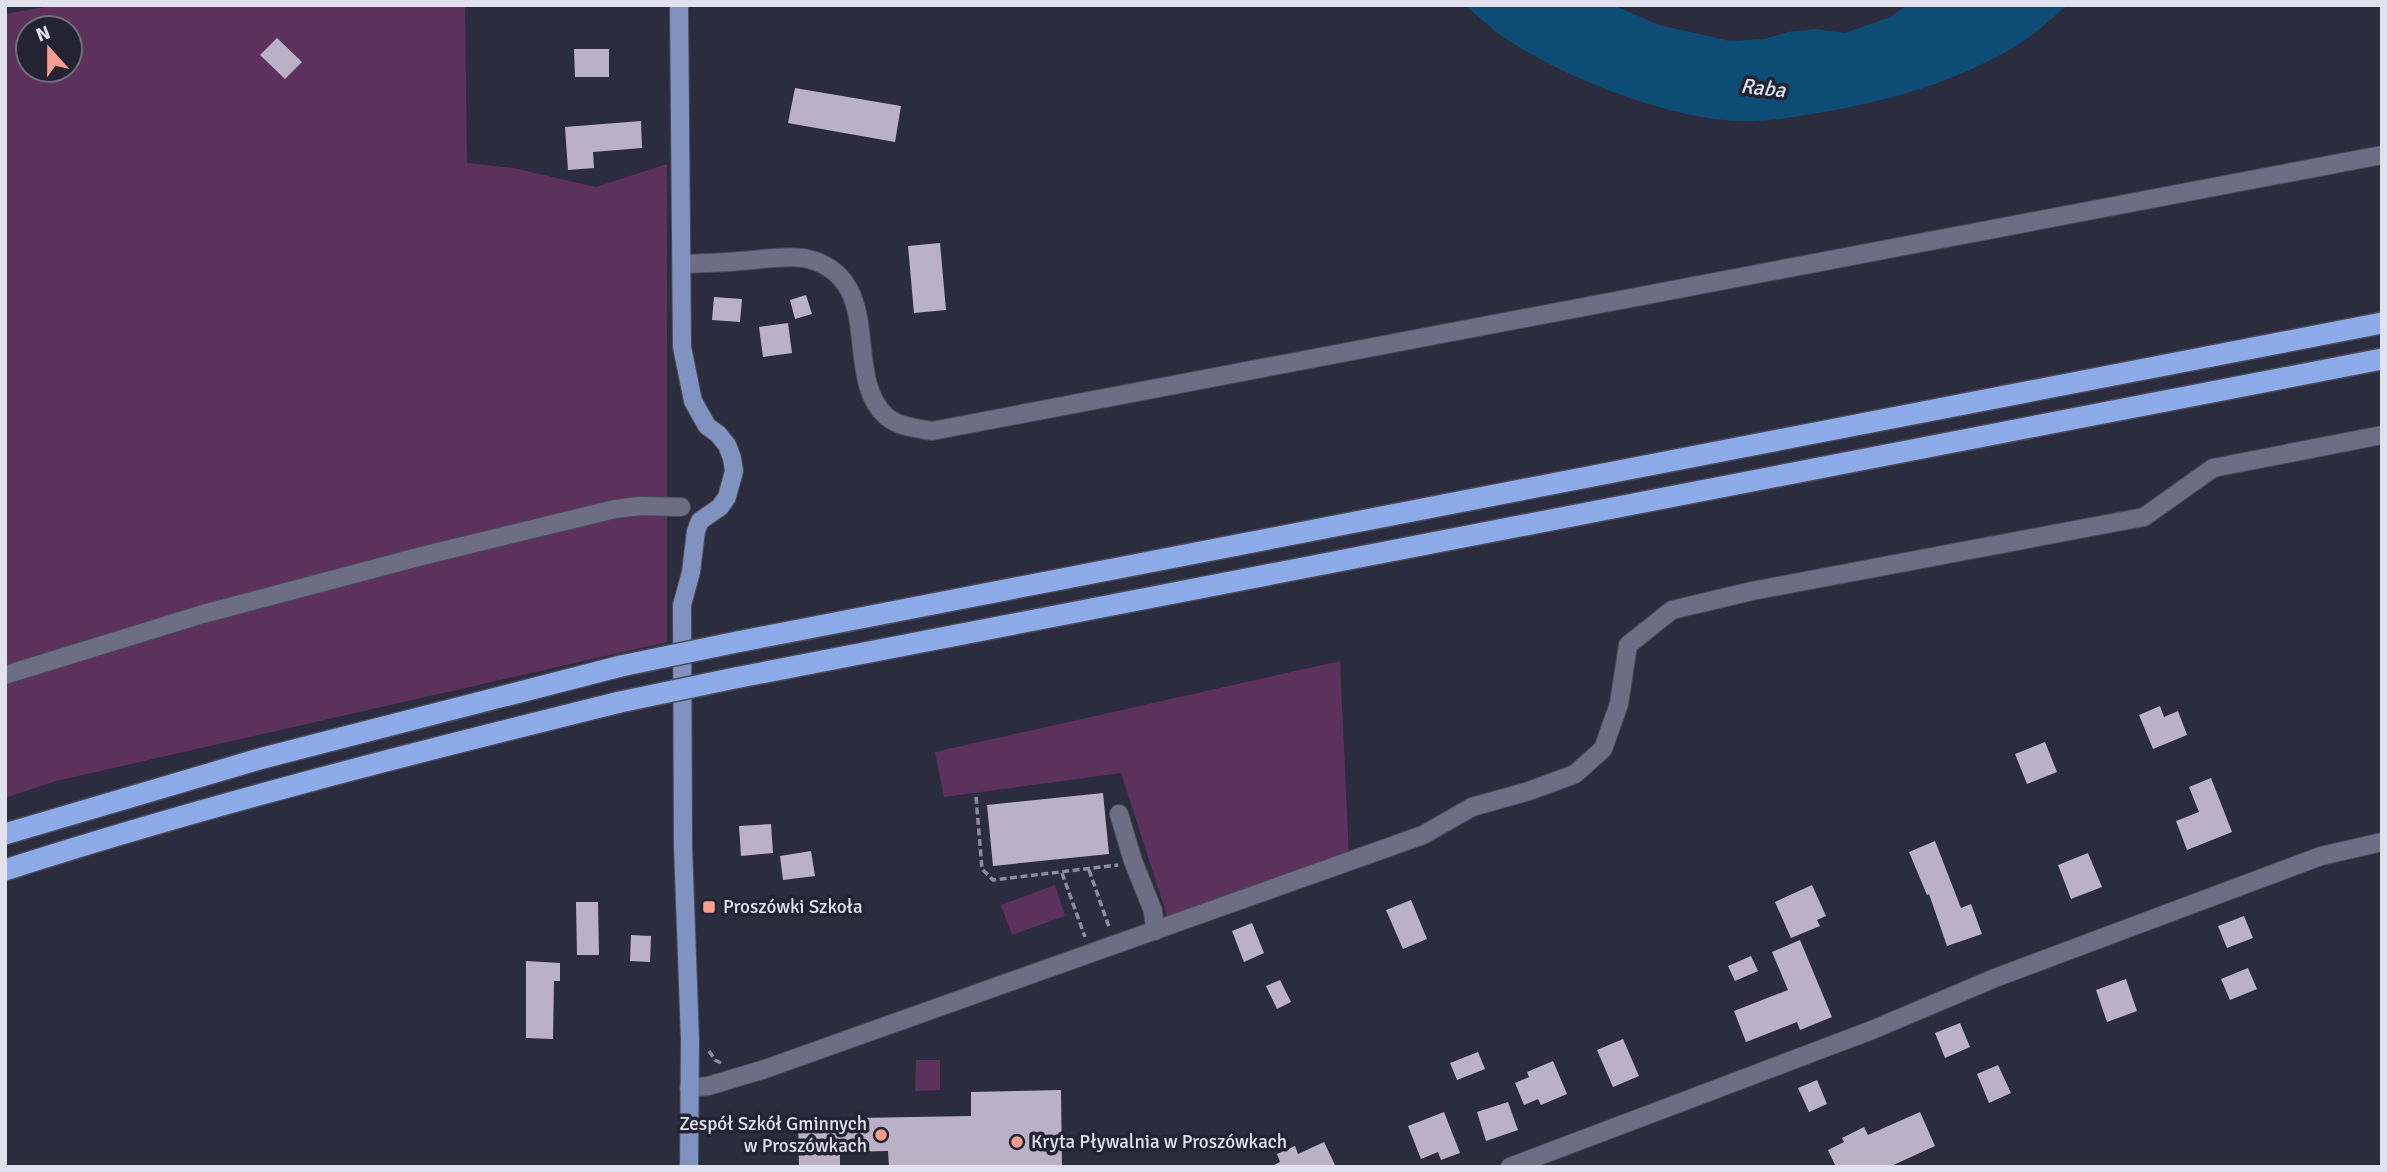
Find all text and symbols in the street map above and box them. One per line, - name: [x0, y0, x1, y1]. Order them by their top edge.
- north arrow: [14, 14, 84, 84]
- text: N: [33, 20, 54, 48]
- water label: Raba: [1739, 73, 1788, 103]
- place label: Proszówki Szkoła: [723, 895, 863, 919]
- marker: Proszówki Szkoła: [701, 899, 717, 915]
- place label: Zespół Szkół Gminnych w Proszówkach: [679, 1112, 867, 1158]
- marker: Zespół Szkół Gminnych w Proszówkach: [873, 1127, 889, 1143]
- place label: Kryta Pływalnia w Proszówkach: [1031, 1130, 1287, 1154]
- marker: Kryta Pływalnia w Proszówkach: [1009, 1134, 1025, 1150]

